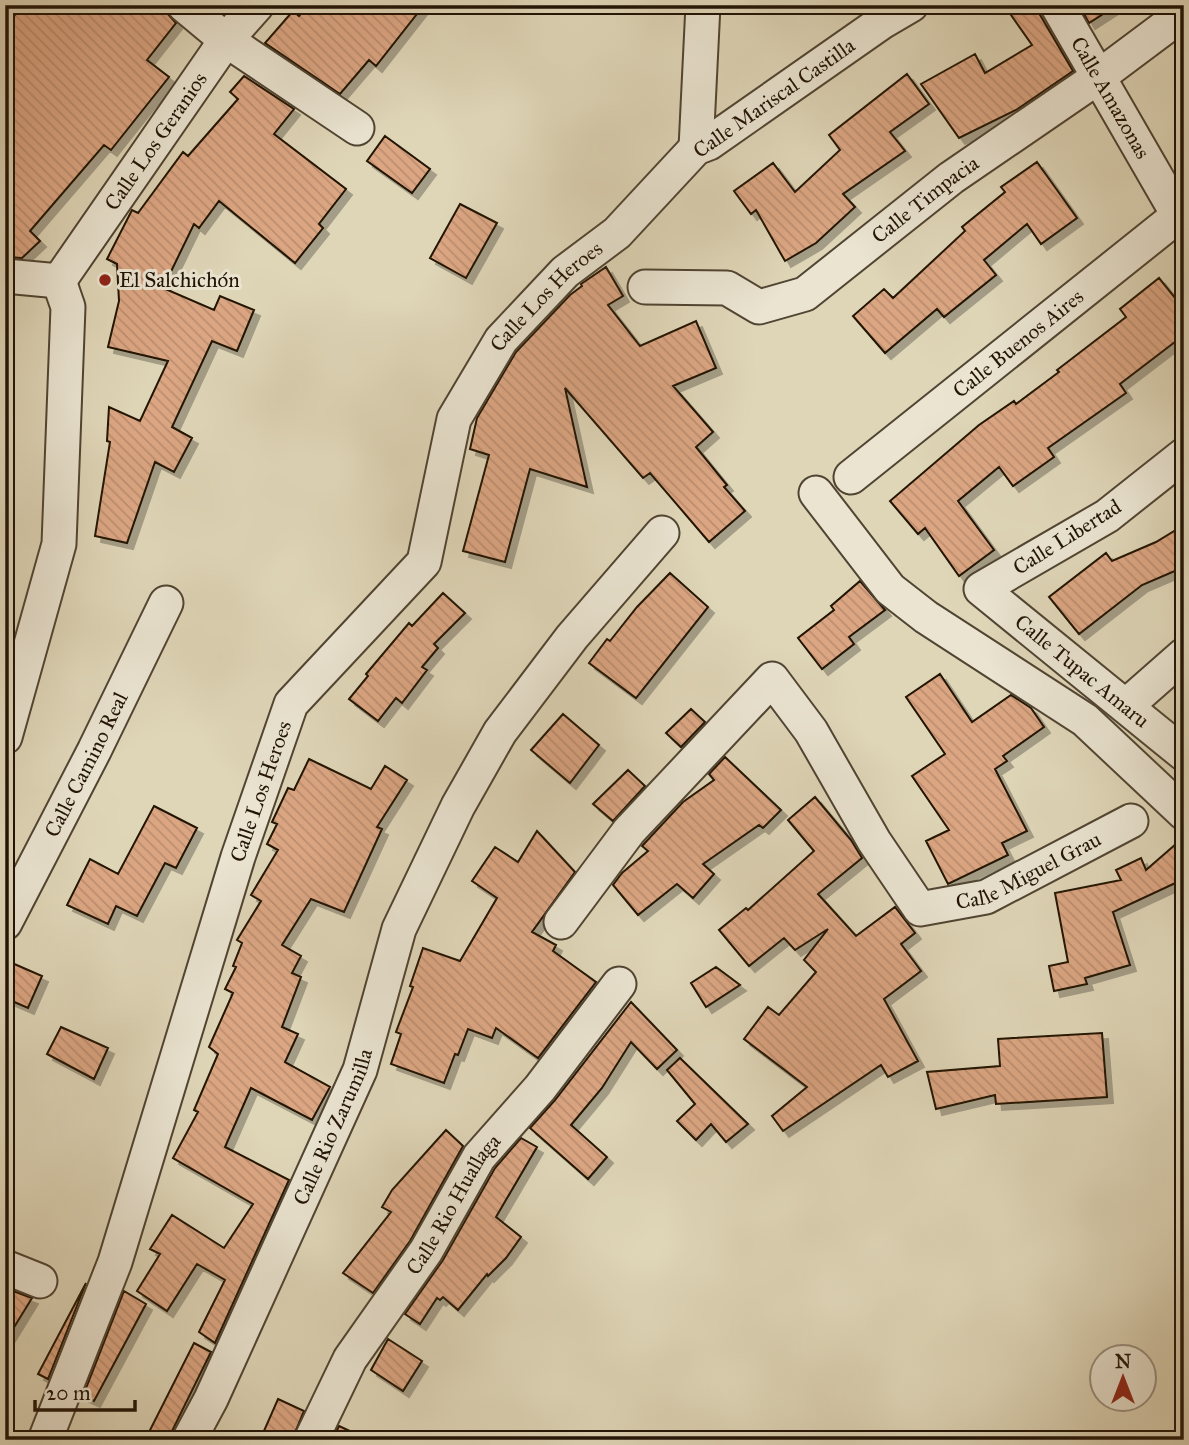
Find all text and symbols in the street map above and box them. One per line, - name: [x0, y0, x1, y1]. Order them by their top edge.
- street label: Calle Mariscal Castilla: [688, 32, 860, 164]
- street label: Calle Amazonas: [1065, 32, 1156, 163]
- street label: Calle Los Geranios: [99, 67, 213, 215]
- street label: Calle Timpacia: [866, 150, 984, 249]
- street label: Calle Los Heroes: [484, 235, 608, 356]
- place label: El Salchichón: [119, 267, 240, 293]
- marker: El Salchichón: [97, 272, 113, 288]
- street label: Calle Buenos Aires: [948, 283, 1089, 404]
- street label: Calle Libertad: [1008, 493, 1126, 581]
- street label: Calle Tupac Amaru: [1010, 609, 1154, 733]
- street label: Calle Camino Real: [39, 688, 134, 842]
- street label: Calle Los Heroes: [224, 717, 297, 866]
- street label: Calle Miguel Grau: [954, 826, 1106, 915]
- street label: Calle Rio Zarumilla: [288, 1046, 378, 1209]
- street label: Calle Rio Huallaga: [400, 1129, 506, 1280]
- north arrow: [1088, 1344, 1158, 1414]
- text: N: [1115, 1350, 1131, 1373]
- scale bar: [35, 1368, 135, 1412]
- text: 20 m: [46, 1380, 91, 1406]

